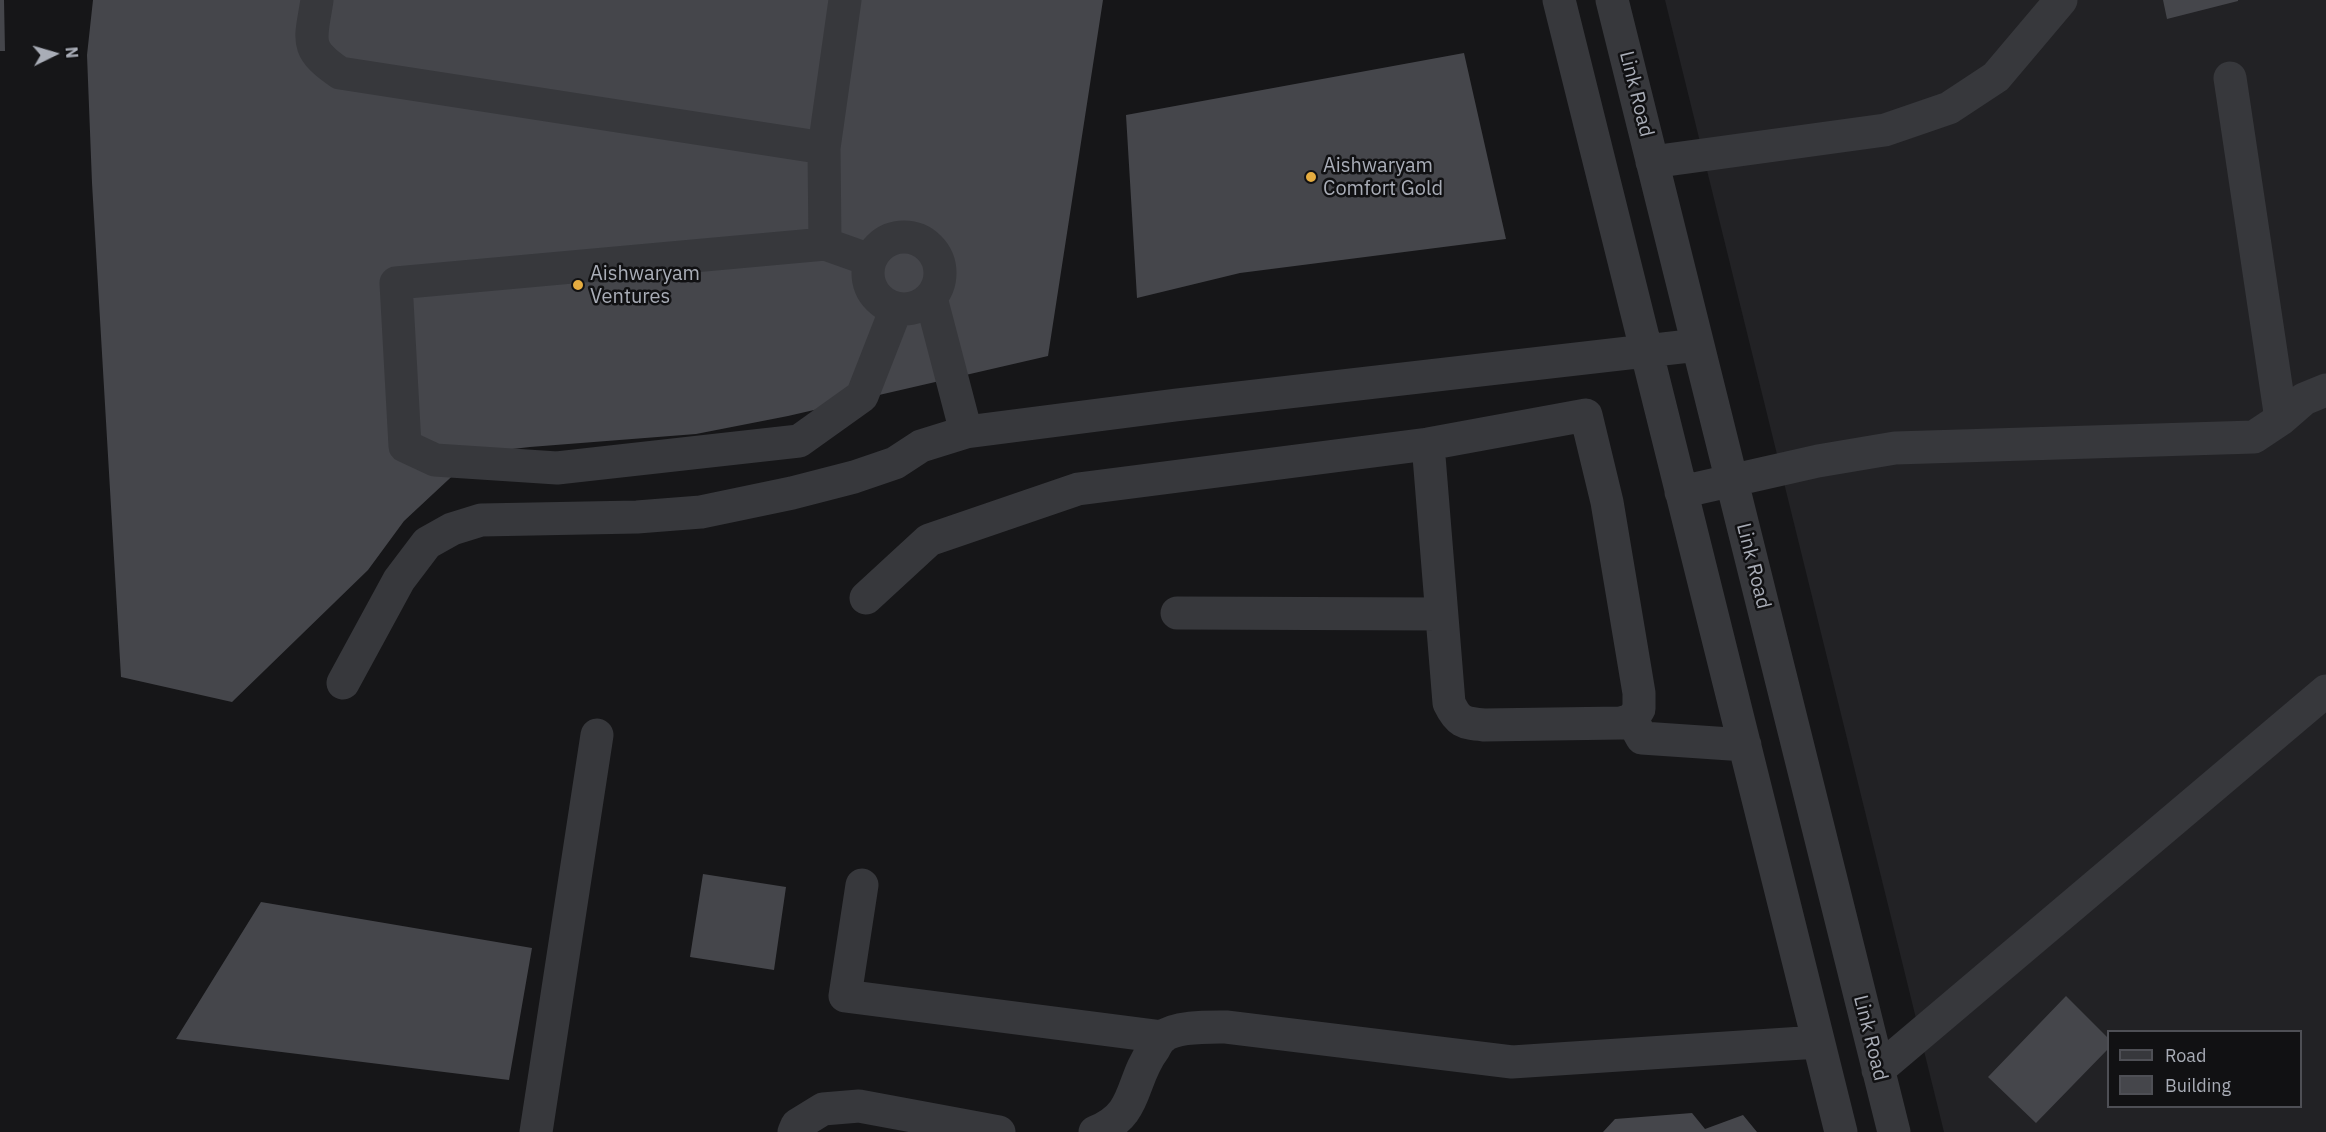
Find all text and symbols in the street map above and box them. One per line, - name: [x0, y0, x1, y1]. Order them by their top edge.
- north arrow: [24, 24, 84, 84]
- text: N: [61, 46, 82, 59]
- street label: Link Road: [1614, 49, 1658, 139]
- place label: Aishwaryam Comfort Gold: [1323, 154, 1443, 201]
- marker: Aishwaryam Comfort Gold: [1304, 170, 1318, 184]
- place label: Aishwaryam Ventures: [590, 262, 700, 309]
- marker: Aishwaryam Ventures: [571, 278, 585, 292]
- street label: Link Road: [1731, 521, 1775, 611]
- street label: Link Road: [1848, 993, 1892, 1083]
- legend: [2107, 1030, 2302, 1108]
- text: Road: [2165, 1044, 2206, 1067]
- text: Building: [2165, 1074, 2231, 1097]

